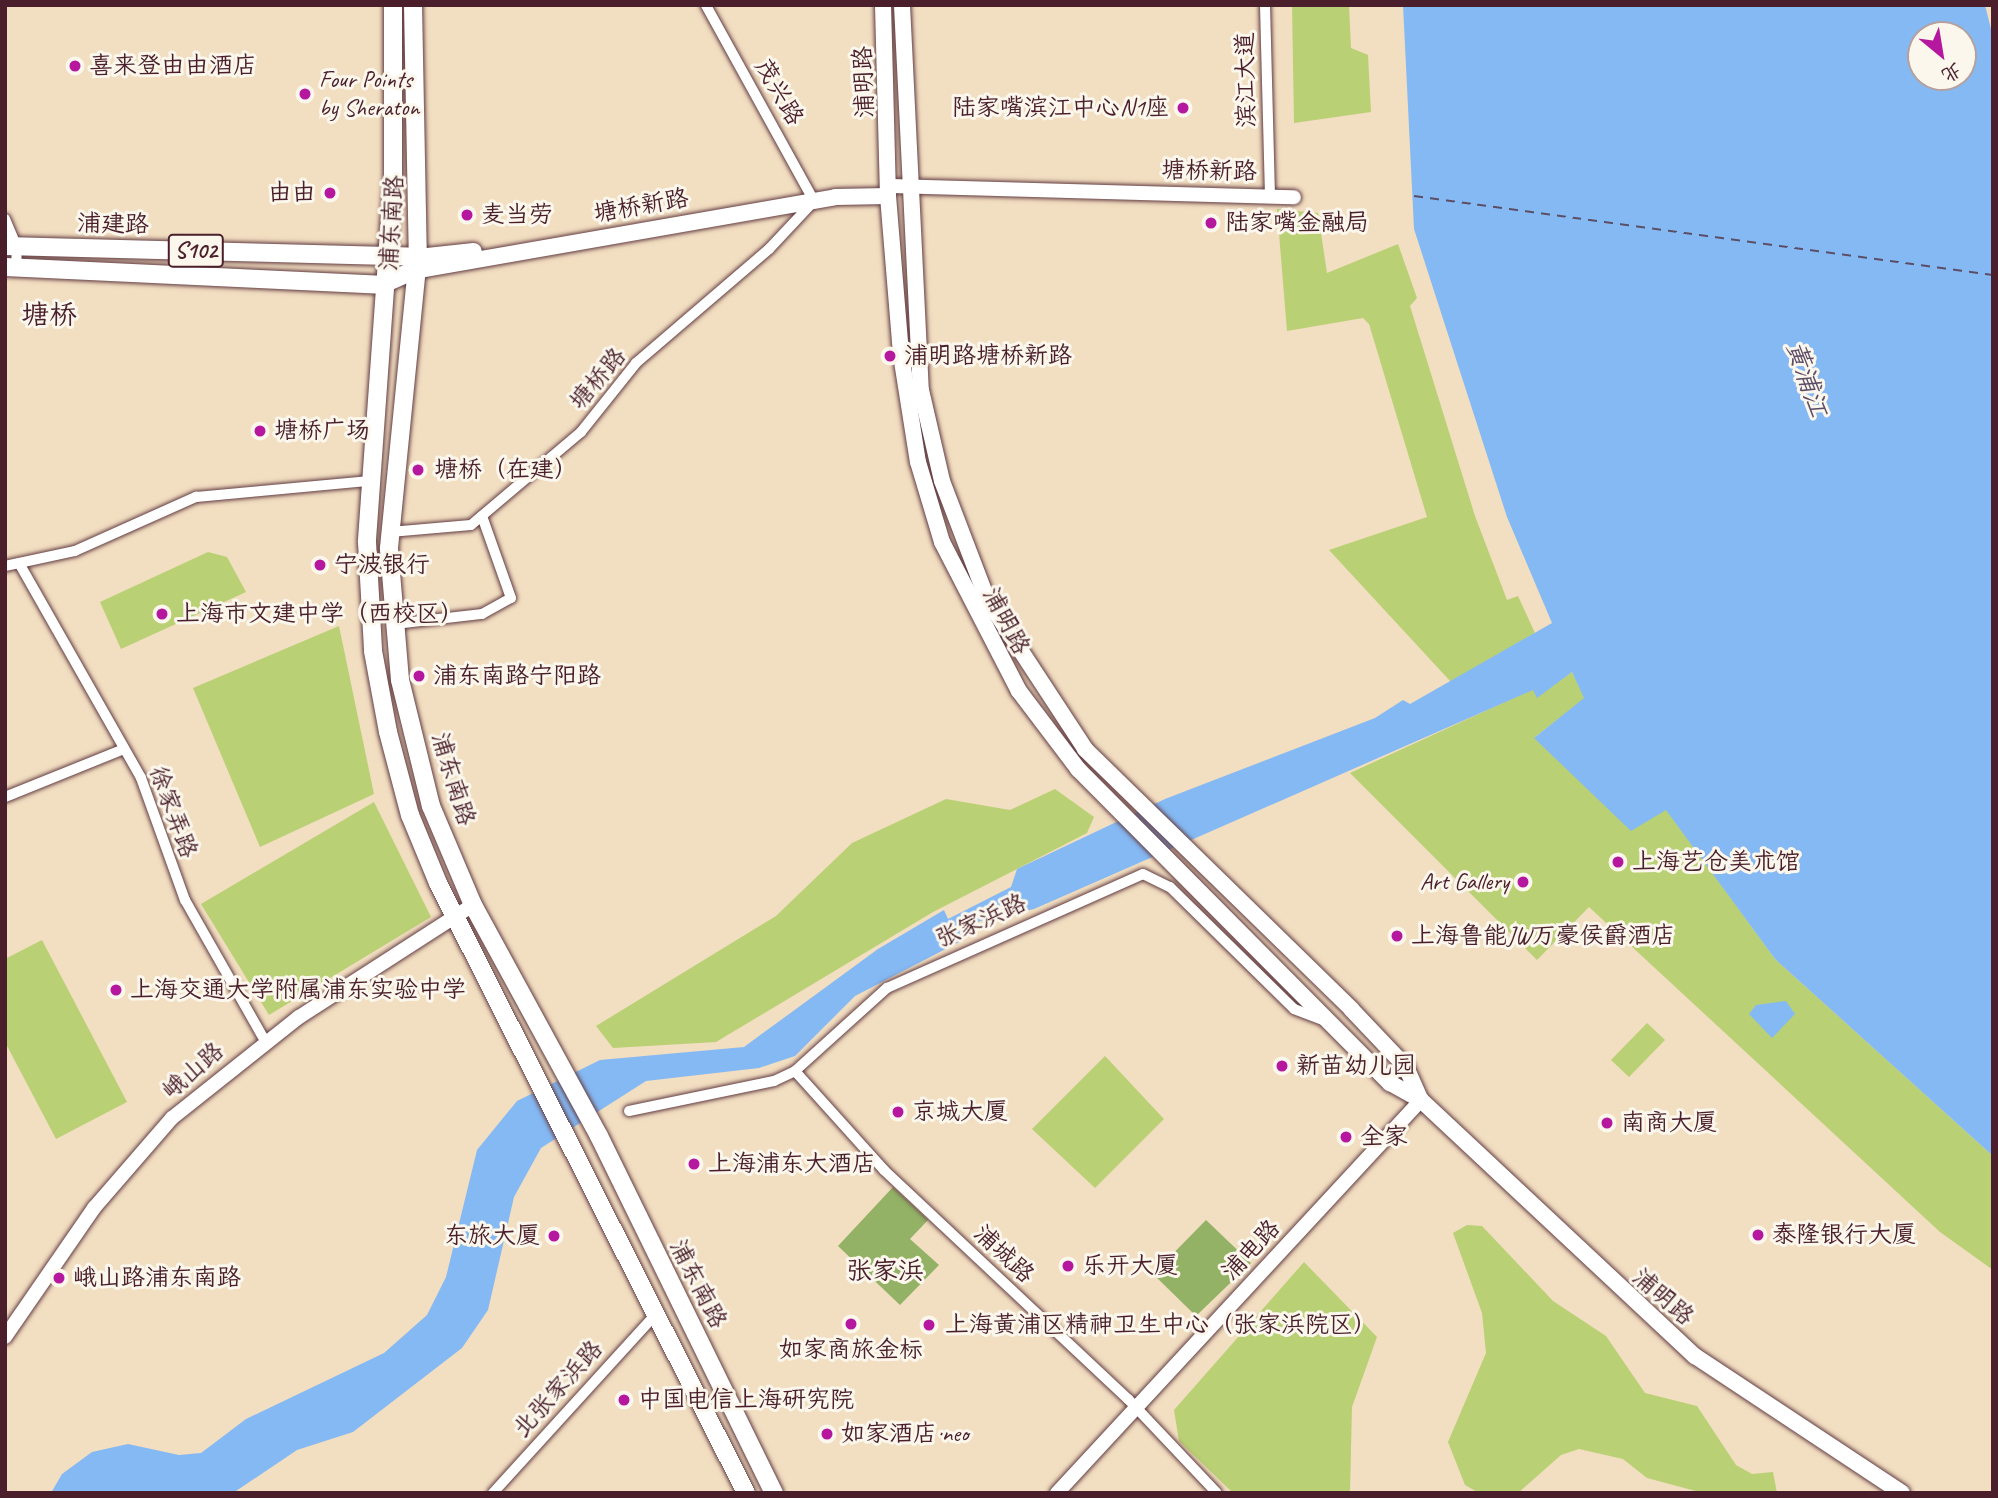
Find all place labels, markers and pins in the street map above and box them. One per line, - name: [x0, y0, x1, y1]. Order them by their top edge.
- place label: 喜来登由由酒店: [89, 52, 257, 80]
- marker: 喜来登由由酒店: [67, 58, 83, 74]
- place label: Four Points by Sheraton: [319, 66, 420, 122]
- marker: Four Points by Sheraton: [297, 86, 313, 102]
- place label: 陆家嘴滨江中心N1座: [952, 94, 1169, 122]
- marker: 陆家嘴滨江中心N1座: [1175, 100, 1191, 116]
- place label: 由由: [268, 179, 316, 207]
- marker: 由由: [322, 185, 338, 201]
- place label: 麦当劳: [481, 201, 553, 229]
- marker: 麦当劳: [459, 207, 475, 223]
- place label: 陆家嘴金融局: [1225, 209, 1369, 237]
- marker: 陆家嘴金融局: [1203, 215, 1219, 231]
- place label: 浦明路塘桥新路: [904, 342, 1072, 370]
- marker: 浦明路塘桥新路: [882, 348, 898, 364]
- place label: 塘桥广场: [274, 417, 370, 445]
- marker: 塘桥广场: [252, 423, 268, 439]
- place label: 塘桥（在建）: [434, 456, 578, 484]
- marker: 塘桥（在建）: [408, 460, 428, 480]
- place label: 宁波银行: [334, 551, 430, 579]
- marker: 宁波银行: [312, 557, 328, 573]
- place label: 上海市文建中学（西校区）: [176, 600, 464, 628]
- marker: 上海市文建中学（西校区）: [154, 606, 170, 622]
- place label: 浦东南路宁阳路: [433, 662, 601, 690]
- marker: 浦东南路宁阳路: [411, 668, 427, 684]
- place label: 上海艺仓美术馆: [1632, 848, 1800, 876]
- marker: 上海艺仓美术馆: [1610, 854, 1626, 870]
- place label: Art Gallery: [1420, 868, 1509, 896]
- marker: Art Gallery: [1515, 874, 1531, 890]
- place label: 上海鲁能JW万豪侯爵酒店: [1411, 922, 1676, 950]
- marker: 上海鲁能JW万豪侯爵酒店: [1389, 928, 1405, 944]
- place label: 上海交通大学附属浦东实验中学: [130, 976, 466, 1004]
- marker: 上海交通大学附属浦东实验中学: [108, 982, 124, 998]
- place label: 新苗幼儿园: [1296, 1052, 1416, 1080]
- marker: 新苗幼儿园: [1274, 1058, 1290, 1074]
- place label: 京城大厦: [912, 1098, 1008, 1126]
- marker: 京城大厦: [890, 1104, 906, 1120]
- place label: 南商大厦: [1621, 1109, 1717, 1137]
- marker: 南商大厦: [1599, 1115, 1615, 1131]
- place label: 全家: [1360, 1123, 1408, 1151]
- marker: 全家: [1338, 1129, 1354, 1145]
- place label: 上海浦东大酒店: [708, 1150, 876, 1178]
- marker: 上海浦东大酒店: [686, 1156, 702, 1172]
- place label: 泰隆银行大厦: [1772, 1221, 1916, 1249]
- place label: 东旅大厦: [444, 1222, 540, 1250]
- marker: 泰隆银行大厦: [1750, 1227, 1766, 1243]
- marker: 东旅大厦: [546, 1228, 562, 1244]
- place label: 乐开大厦: [1082, 1252, 1178, 1280]
- marker: 乐开大厦: [1060, 1258, 1076, 1274]
- place label: 峨山路浦东南路: [73, 1264, 241, 1292]
- marker: 峨山路浦东南路: [51, 1270, 67, 1286]
- place label: 上海黄浦区精神卫生中心（张家浜院区）: [945, 1311, 1377, 1339]
- marker: 上海黄浦区精神卫生中心（张家浜院区）: [919, 1315, 939, 1335]
- marker: 如家商旅金标: [843, 1316, 859, 1332]
- place label: 如家商旅金标: [779, 1336, 923, 1364]
- place label: 中国电信上海研究院: [638, 1386, 854, 1414]
- marker: 中国电信上海研究院: [616, 1392, 632, 1408]
- place label: 如家酒店·neo: [841, 1420, 969, 1448]
- marker: 如家酒店·neo: [819, 1426, 835, 1442]

